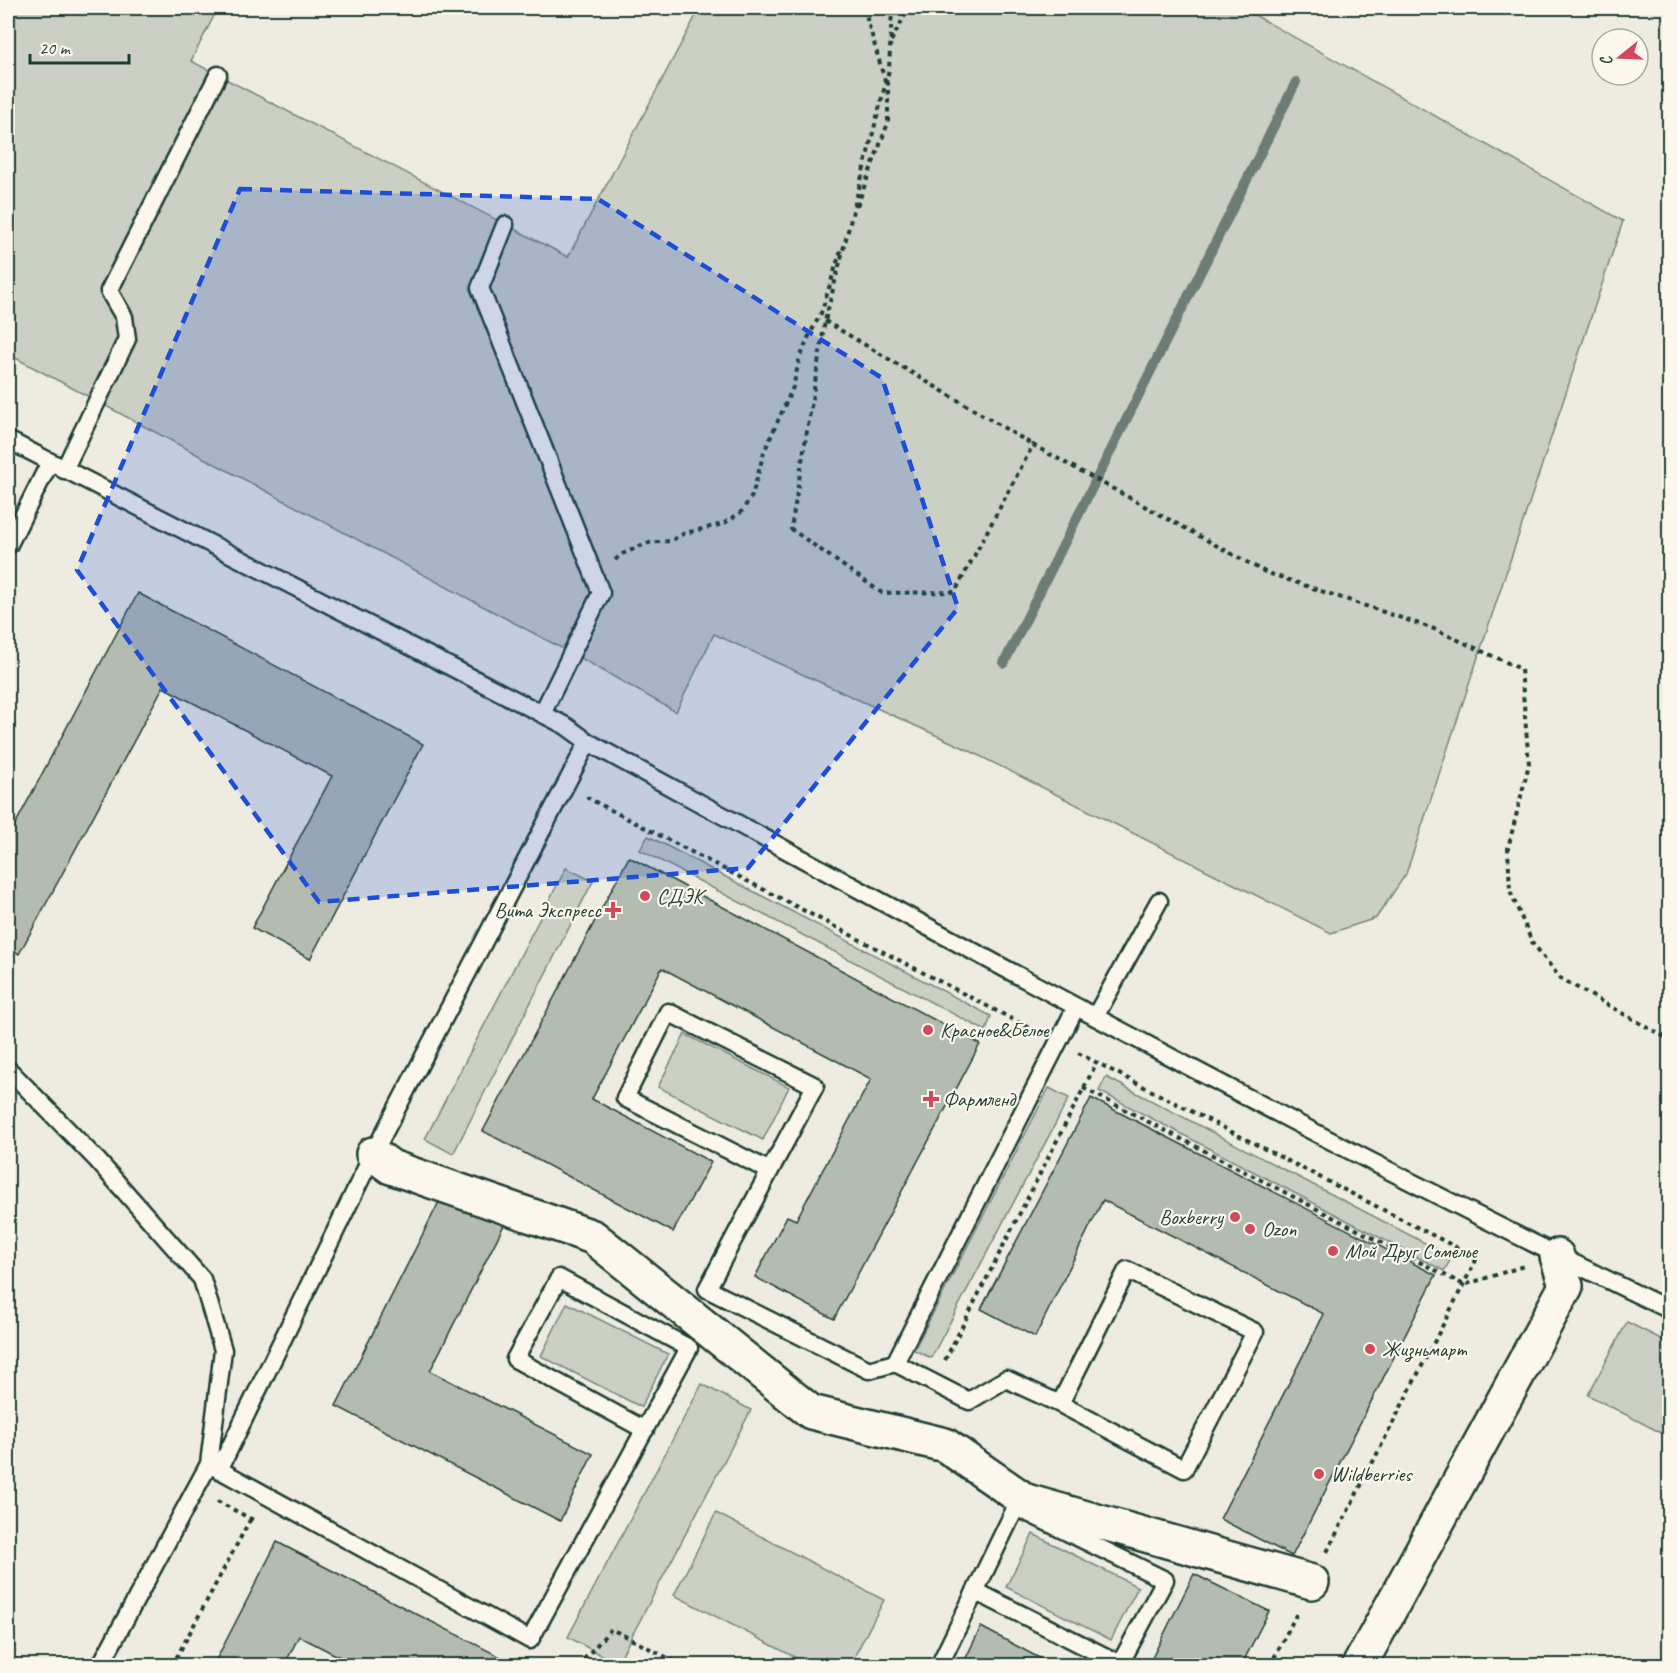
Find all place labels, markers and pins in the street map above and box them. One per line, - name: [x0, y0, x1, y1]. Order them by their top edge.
- place label: СДЭК: [657, 883, 707, 909]
- marker: СДЭК: [638, 889, 652, 903]
- place label: Вита Экспресс: [494, 897, 603, 923]
- marker: Вита Экспресс: [606, 903, 620, 917]
- place label: Красное&Белое: [940, 1017, 1050, 1043]
- marker: Красное&Белое: [921, 1023, 935, 1037]
- place label: Фармленд: [943, 1086, 1017, 1112]
- marker: Фармленд: [924, 1092, 938, 1106]
- place label: Boxberry: [1159, 1204, 1225, 1230]
- marker: Boxberry: [1228, 1210, 1242, 1224]
- place label: Ozon: [1262, 1216, 1297, 1242]
- marker: Ozon: [1243, 1222, 1257, 1236]
- place label: Мой Друг Сомелье: [1345, 1238, 1479, 1264]
- marker: Мой Друг Сомелье: [1326, 1244, 1340, 1258]
- place label: Жизньмарт: [1382, 1336, 1468, 1363]
- marker: Жизньмарт: [1363, 1342, 1377, 1356]
- place label: Wildberries: [1331, 1461, 1413, 1487]
- marker: Wildberries: [1312, 1467, 1326, 1481]

